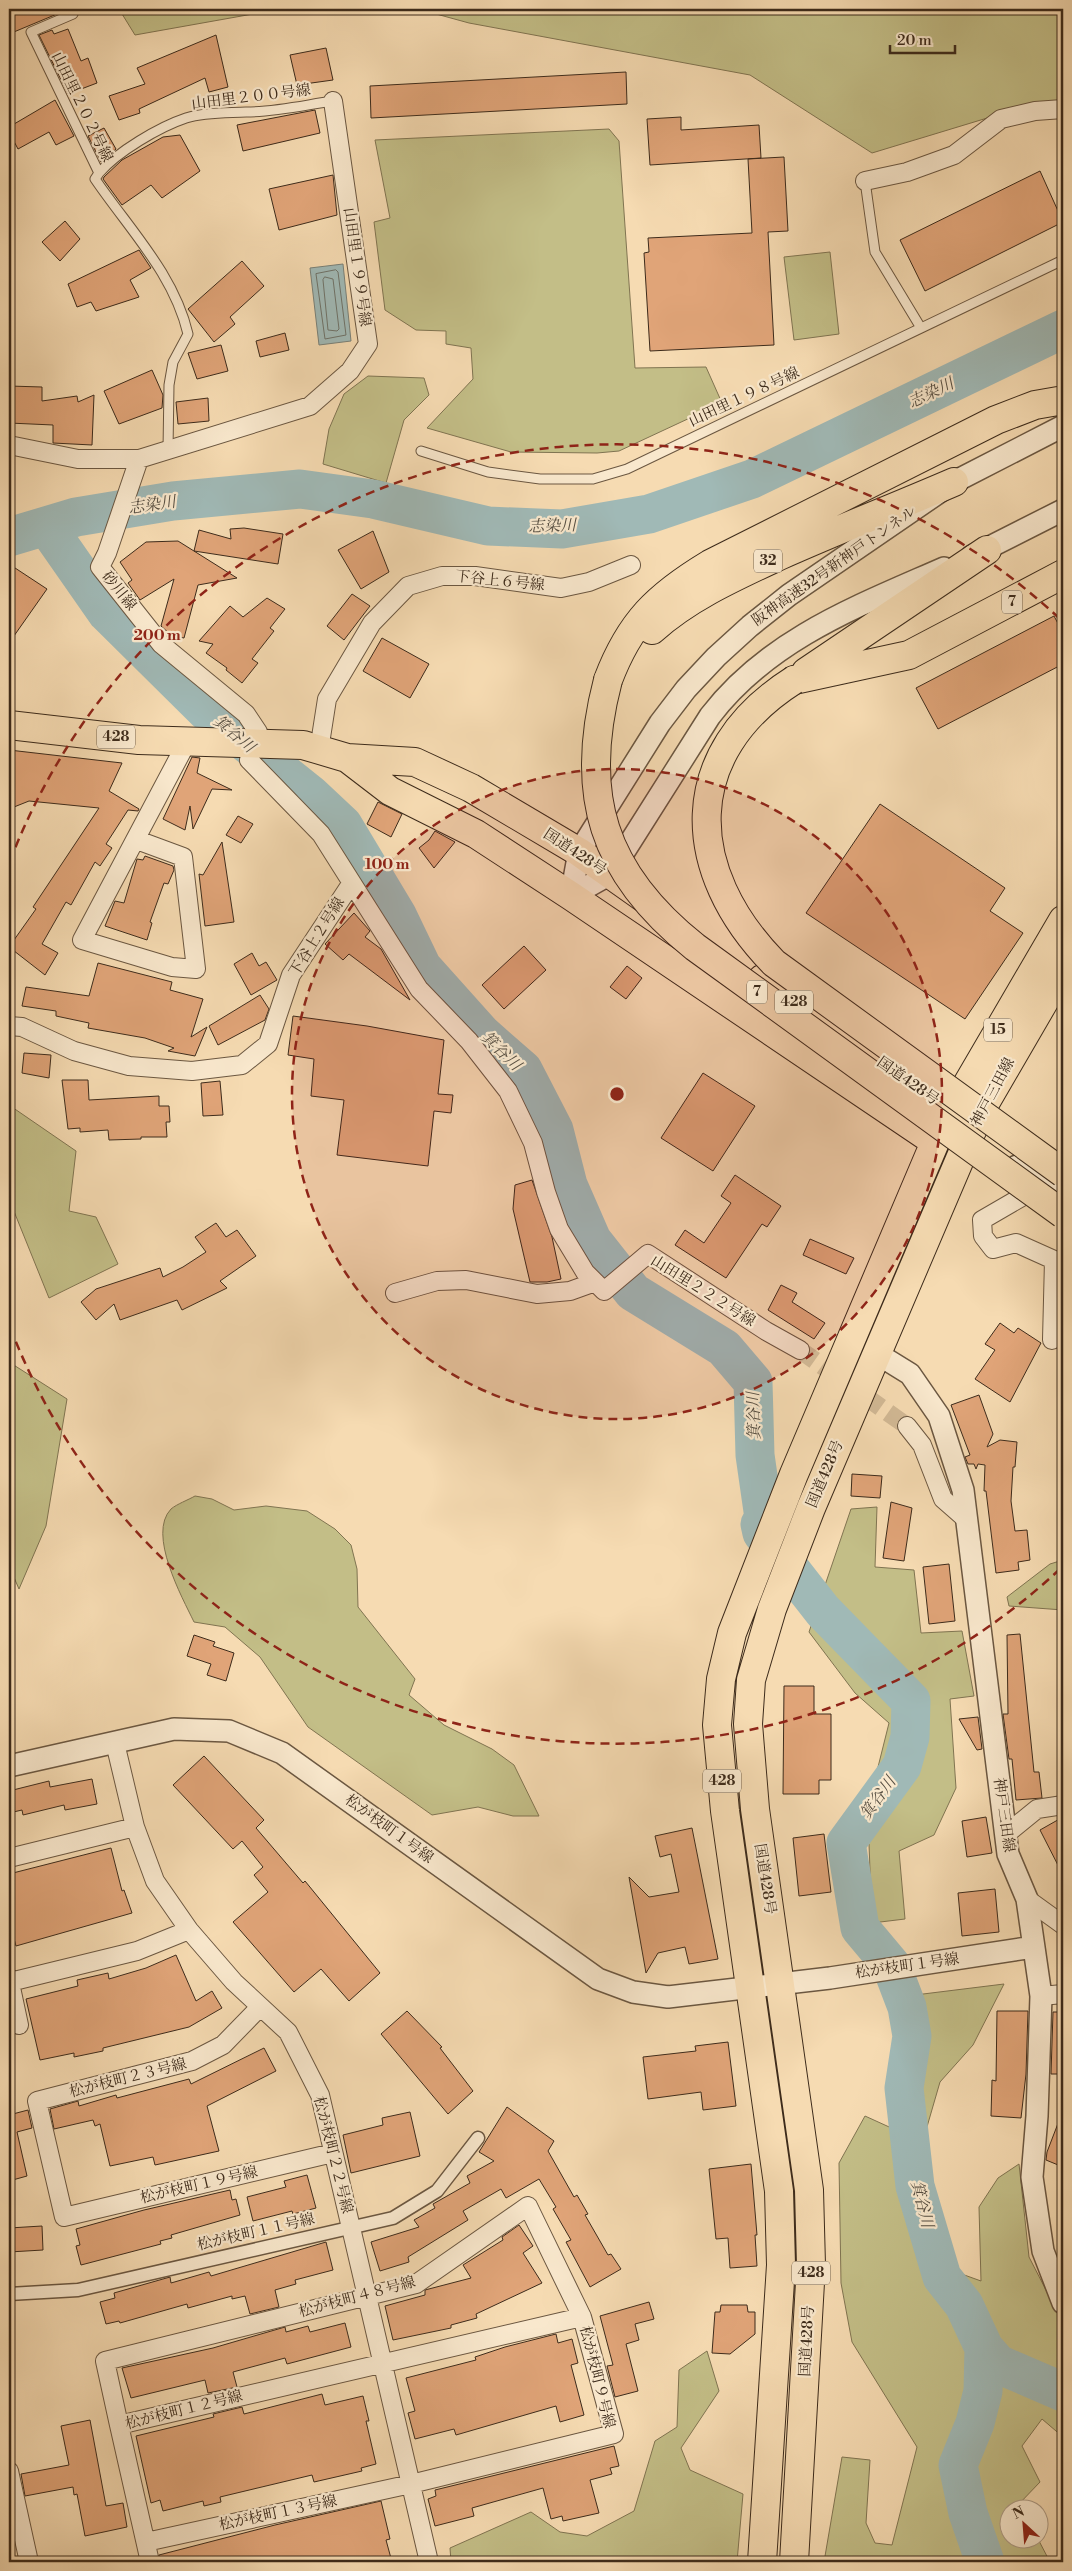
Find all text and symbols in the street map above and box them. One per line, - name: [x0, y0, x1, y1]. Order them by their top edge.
- scale bar: [890, 22, 954, 54]
- text: 20 m: [897, 31, 932, 50]
- street label: 山田里２０２号線: [47, 49, 117, 165]
- street label: 山田里２００号線: [190, 80, 312, 114]
- street label: 山田里１９９号線: [339, 206, 375, 328]
- street label: 山田里１９８号線: [686, 363, 802, 431]
- water label: 志染川: [905, 373, 959, 413]
- water label: 志染川: [127, 491, 179, 518]
- street label: 阪神高速32号新神戸トンネル: [748, 502, 920, 630]
- water label: 志染川: [528, 515, 578, 537]
- road number: 32: [754, 550, 782, 572]
- street label: 下谷上６号線: [454, 567, 546, 595]
- street label: 砂川線: [97, 568, 141, 614]
- road number: 7: [1002, 590, 1022, 614]
- text: 200 m: [133, 626, 181, 645]
- water label: 箕谷川: [209, 711, 260, 758]
- road number: 428: [97, 726, 135, 749]
- street label: 国道428号: [540, 825, 610, 879]
- text: 100 m: [365, 855, 410, 874]
- street label: 下谷上２号線: [285, 894, 349, 980]
- road number: 7: [747, 980, 767, 1004]
- road number: 428: [775, 990, 813, 1014]
- road number: 15: [984, 1018, 1012, 1042]
- water label: 箕谷川: [477, 1027, 527, 1076]
- street label: 国道428号: [873, 1053, 943, 1109]
- street label: 神戸三田線: [967, 1054, 1019, 1130]
- centre of rings: [608, 1085, 626, 1103]
- street label: 山田里２２２号線: [647, 1251, 759, 1331]
- water label: 箕谷川: [743, 1390, 765, 1440]
- street label: 国道428号: [802, 1437, 848, 1511]
- road number: 428: [703, 1770, 741, 1792]
- water label: 箕谷川: [856, 1771, 901, 1823]
- street label: 神戸三田線: [989, 1777, 1019, 1853]
- street label: 松が枝町１号線: [341, 1790, 437, 1868]
- street label: 国道428号: [750, 1842, 780, 1916]
- street label: 松が枝町１号線: [854, 1949, 960, 1983]
- street label: 松が枝町２３号線: [67, 2054, 189, 2102]
- street label: 松が枝町２２号線: [309, 2094, 357, 2216]
- street label: 松が枝町１９号線: [138, 2162, 260, 2208]
- water label: 箕谷川: [906, 2178, 938, 2232]
- street label: 松が枝町１１号線: [195, 2209, 317, 2255]
- road number: 428: [792, 2262, 830, 2284]
- street label: 松が枝町４８号線: [297, 2272, 417, 2322]
- street label: 国道428号: [796, 2305, 818, 2377]
- street label: 松が枝町９号線: [575, 2324, 619, 2430]
- street label: 松が枝町１２号線: [123, 2386, 245, 2434]
- street label: 松が枝町１３号線: [217, 2491, 339, 2535]
- north arrow: [1000, 2498, 1050, 2548]
- text: N: [1010, 2503, 1028, 2524]

